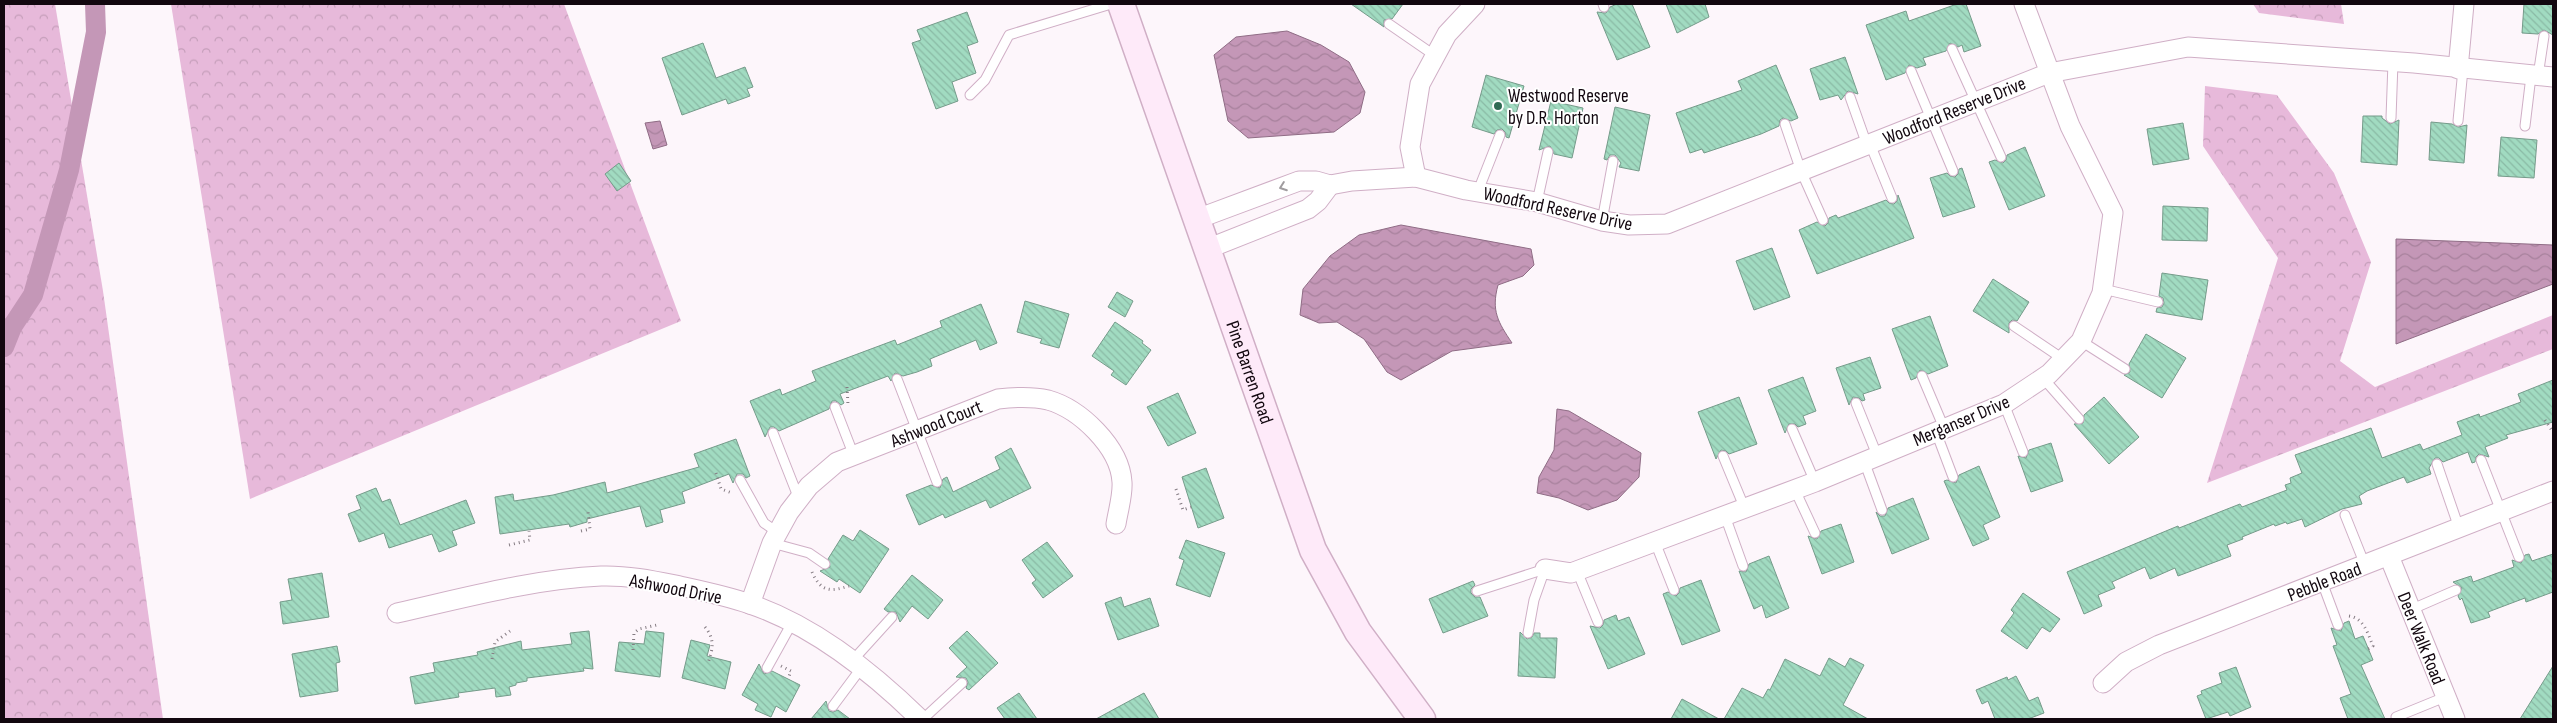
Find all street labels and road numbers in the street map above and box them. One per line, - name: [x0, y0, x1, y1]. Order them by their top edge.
- street label: Woodford Reserve Drive: [1880, 72, 2029, 151]
- street label: Woodford Reserve Drive: [1481, 182, 1634, 237]
- street label: Pine Barren Road: [1220, 318, 1278, 427]
- street label: Merganser Drive: [1910, 391, 2013, 452]
- street label: Ashwood Court: [886, 396, 986, 454]
- street label: Pebble Road: [2284, 558, 2365, 607]
- street label: Ashwood Drive: [627, 569, 724, 610]
- street label: Deer Walk Road: [2392, 589, 2450, 688]

